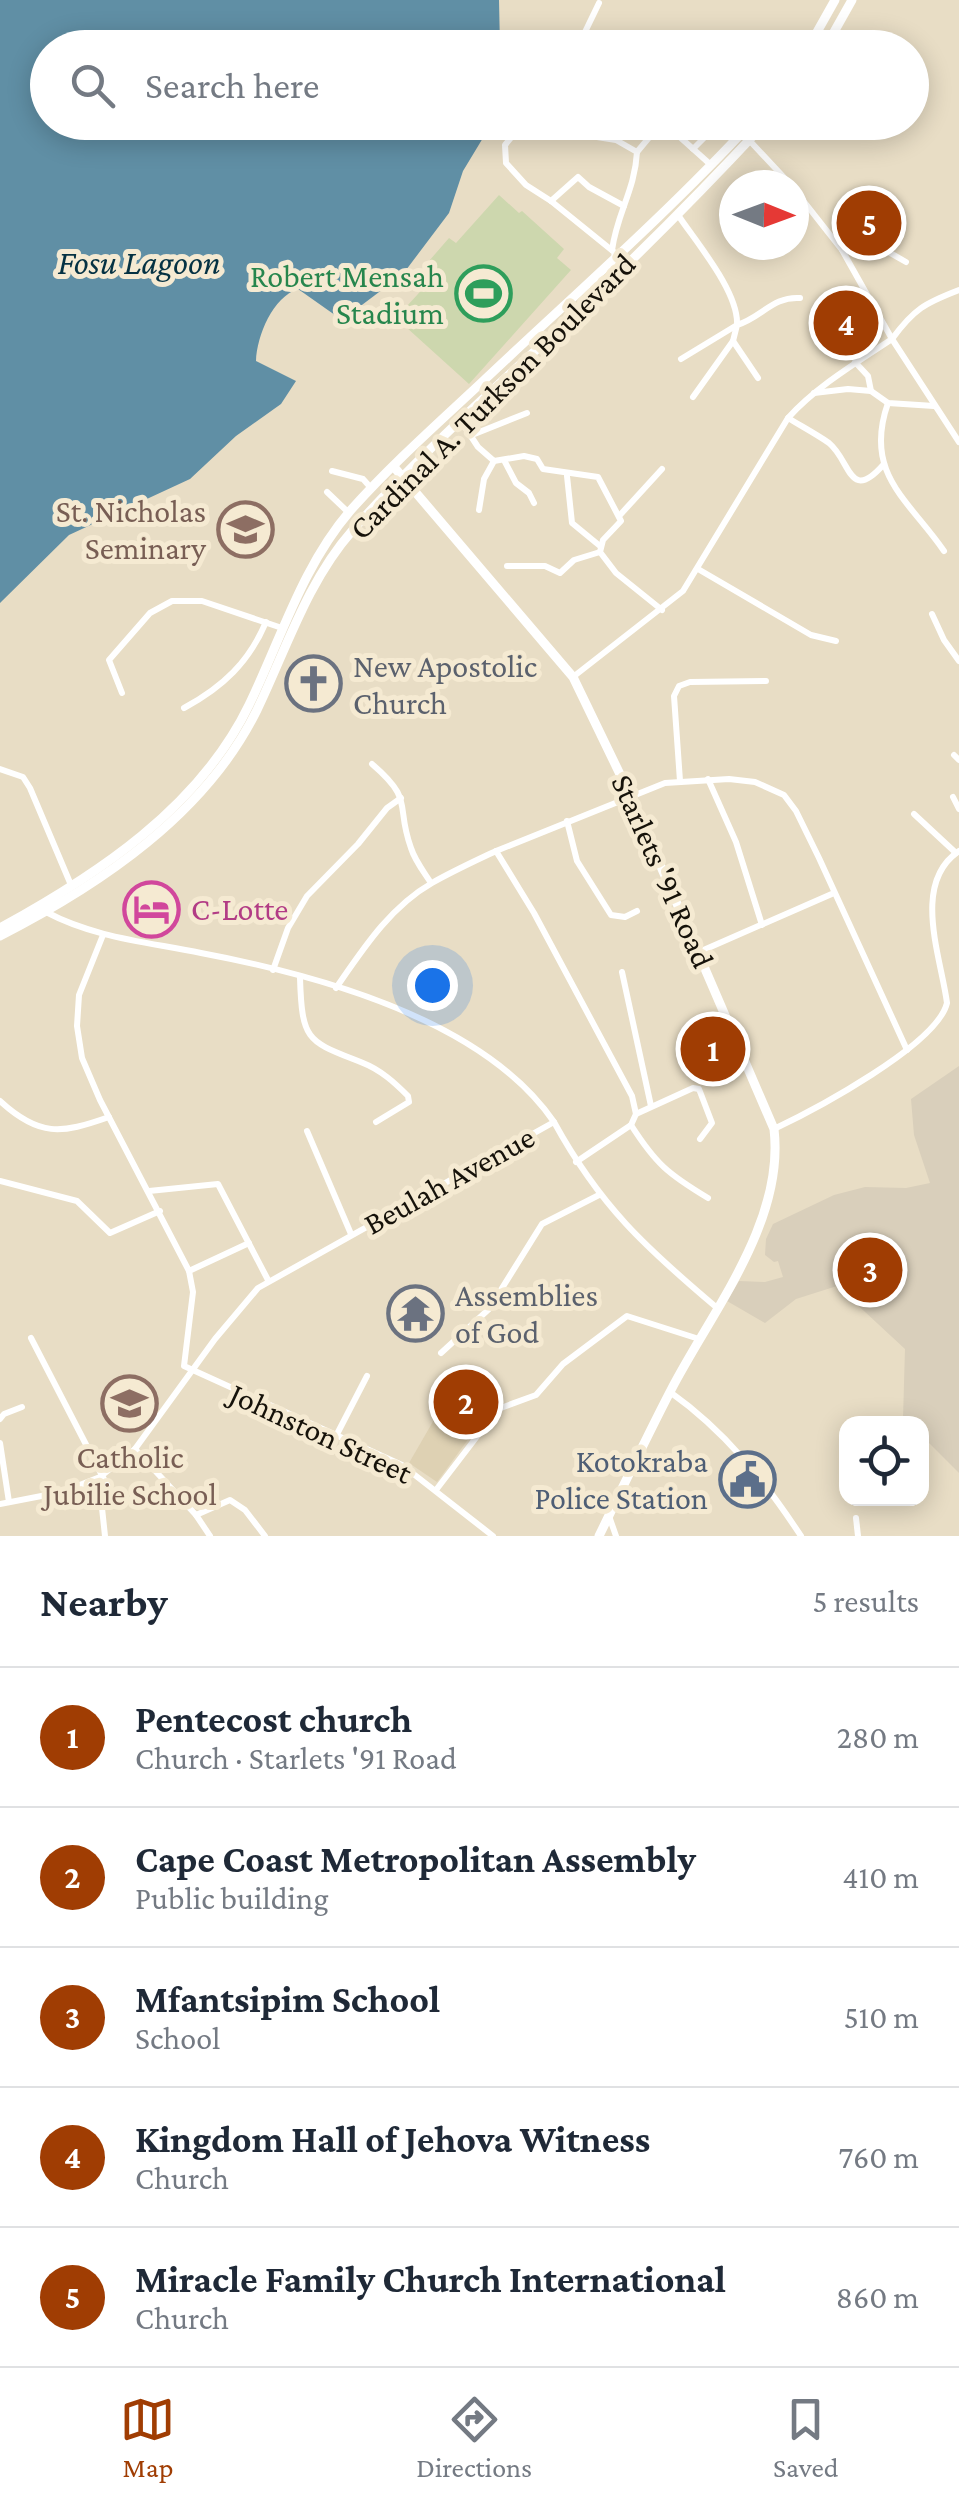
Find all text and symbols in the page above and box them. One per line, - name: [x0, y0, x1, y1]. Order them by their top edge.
- search box: [30, 30, 929, 140]
- icon: search: [65, 58, 120, 113]
- text: Search here: [145, 64, 319, 106]
- north arrow: [719, 170, 809, 260]
- pin: 5: [836, 186, 902, 260]
- water label: Fosu Lagoon: [57, 243, 221, 282]
- street label: Cardinal A. Turkson Boulevard: [342, 246, 642, 546]
- place label: Robert Mensah Stadium: [250, 258, 444, 331]
- sports icon: Robert Mensah Stadium: [453, 264, 513, 324]
- pin: 4: [814, 286, 878, 360]
- place label: St. Nicholas Seminary: [56, 493, 206, 566]
- school or university icon: St. Nicholas Seminary: [215, 499, 275, 559]
- place label: New Apostolic Church: [353, 648, 538, 721]
- church icon: New Apostolic Church: [284, 654, 344, 714]
- street label: Starlets '91 Road: [604, 769, 722, 974]
- hotel icon: C-Lotte: [122, 879, 182, 939]
- place label: C-Lotte: [191, 891, 288, 927]
- your location: [407, 960, 458, 1011]
- pin: 1: [680, 1012, 746, 1086]
- street label: Beulah Avenue: [358, 1118, 540, 1242]
- pin: 3: [838, 1232, 902, 1308]
- place label: Assemblies of God: [455, 1277, 598, 1350]
- temple icon: Assemblies of God: [386, 1283, 446, 1343]
- pin: 2: [434, 1364, 498, 1440]
- school or university icon: Catholic Jubilie School: [100, 1373, 160, 1433]
- street label: Johnston Street: [222, 1374, 418, 1491]
- map controls: [839, 1416, 929, 1506]
- button: locate: [839, 1416, 929, 1506]
- place label: Catholic Jubilie School: [40, 1439, 217, 1512]
- place label: Kotokraba Police Station: [534, 1443, 708, 1516]
- public building icon: Kotokraba Police Station: [717, 1449, 777, 1509]
- text: Nearby: [40, 1578, 168, 1625]
- text: 5 results: [812, 1583, 919, 1619]
- text: Pentecost church: [135, 1698, 412, 1740]
- text: 1: [67, 1719, 78, 1755]
- text: 280 m: [837, 1719, 919, 1755]
- text: Church · Starlets '91 Road: [135, 1740, 457, 1776]
- text: Cape Coast Metropolitan Assembly: [135, 1838, 696, 1880]
- text: 2: [64, 1859, 81, 1895]
- text: 410 m: [842, 1859, 919, 1895]
- text: Public building: [135, 1880, 329, 1916]
- text: Mfantsipim School: [135, 1978, 440, 2020]
- text: 3: [65, 1999, 80, 2035]
- text: 510 m: [844, 1999, 919, 2035]
- text: School: [135, 2020, 220, 2056]
- text: Kingdom Hall of Jehova Witness: [135, 2118, 650, 2160]
- text: 4: [64, 2139, 81, 2175]
- text: 760 m: [839, 2139, 919, 2175]
- text: Church: [135, 2160, 229, 2196]
- text: Miracle Family Church International: [135, 2258, 726, 2300]
- text: 5: [65, 2279, 80, 2315]
- text: 860 m: [836, 2279, 919, 2315]
- text: Church: [135, 2300, 229, 2336]
- tab: Map: [120, 2392, 175, 2483]
- tab: Directions: [416, 2392, 532, 2483]
- tab: Saved: [773, 2392, 839, 2483]

